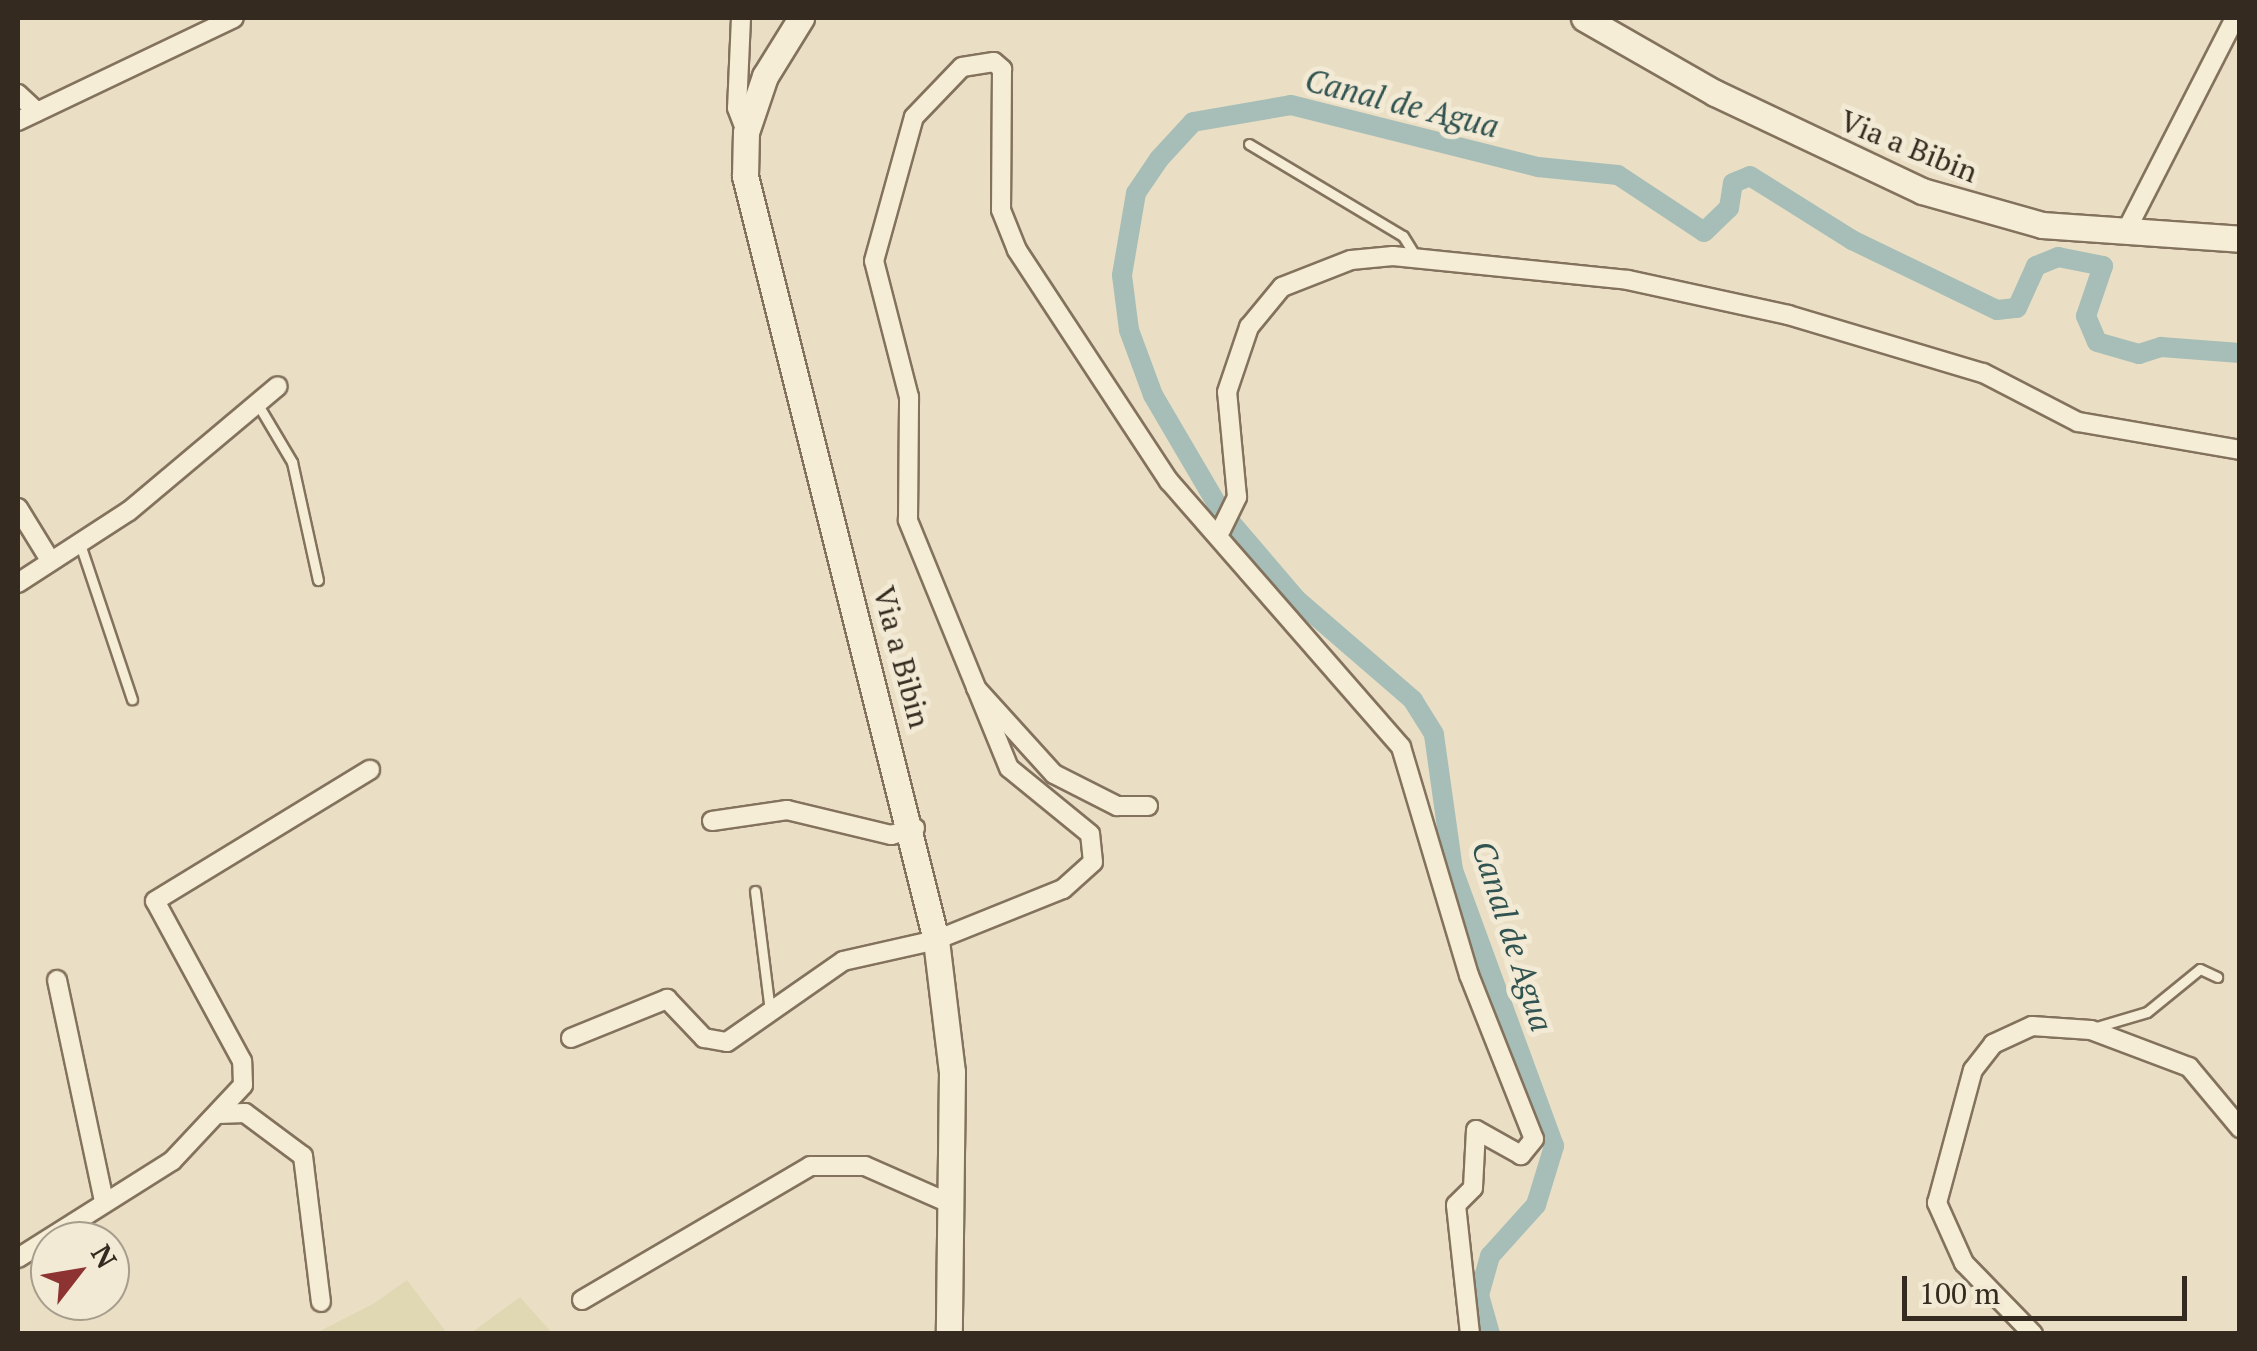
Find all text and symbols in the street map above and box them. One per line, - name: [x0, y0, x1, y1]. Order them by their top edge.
- water label: Canal de Agua: [1301, 60, 1503, 146]
- street label: Via a Bibin: [1835, 102, 1983, 190]
- street label: Via a Bibin: [866, 582, 938, 732]
- water label: Canal de Agua: [1464, 836, 1562, 1036]
- north arrow: [30, 1221, 130, 1321]
- text: N: [83, 1238, 126, 1275]
- scale bar: [1907, 1256, 2192, 1318]
- text: 100 m: [1919, 1273, 2000, 1313]

